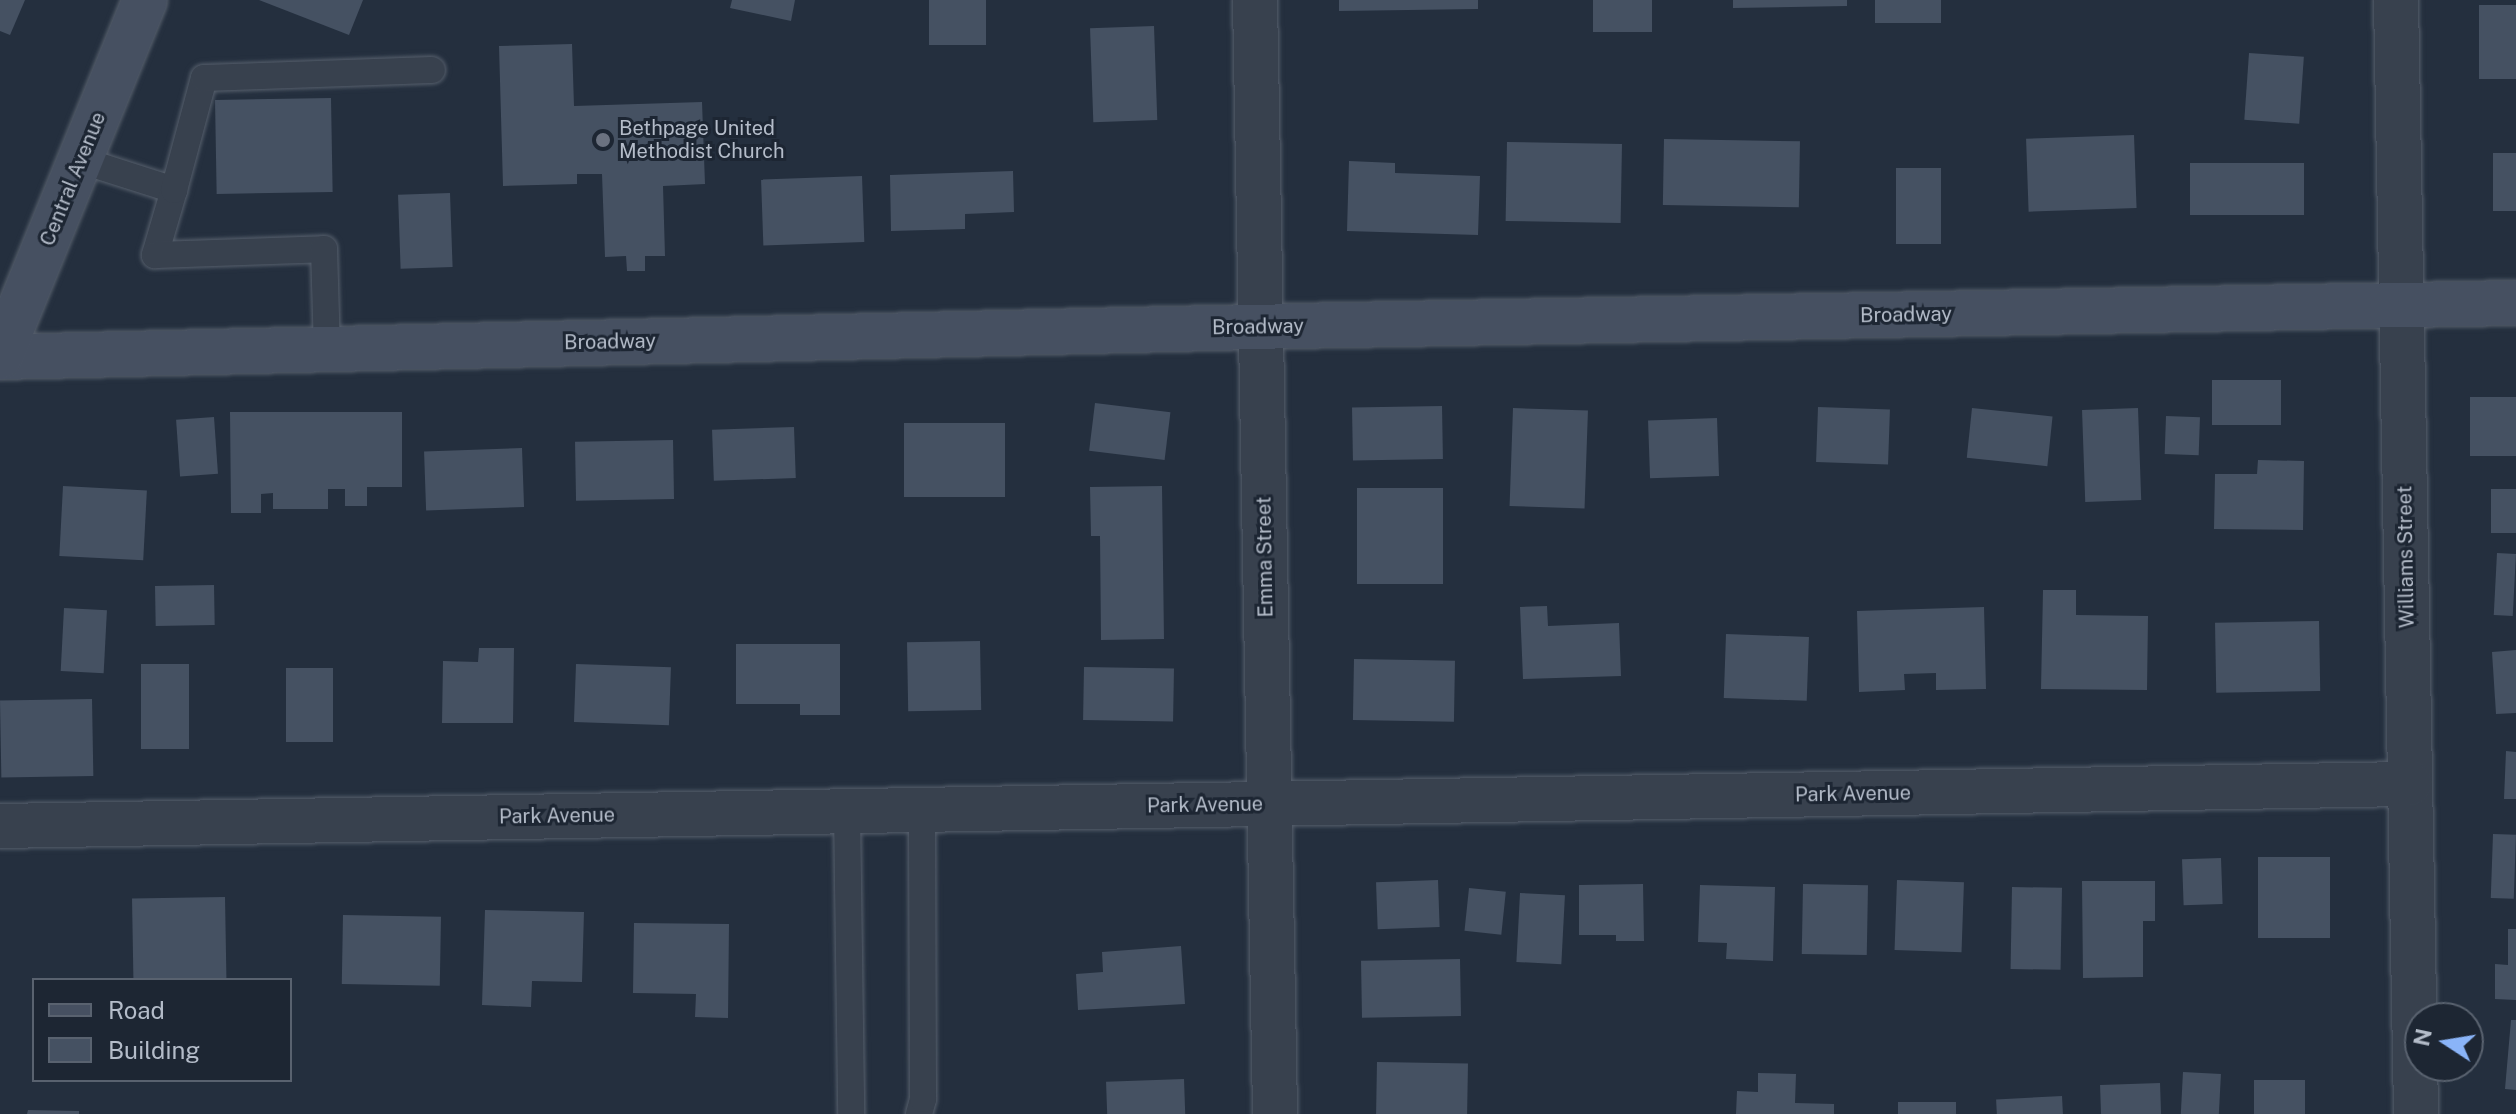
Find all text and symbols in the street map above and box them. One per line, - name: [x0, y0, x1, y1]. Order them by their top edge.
- street label: Central Avenue: [35, 109, 111, 249]
- place label: Bethpage United Methodist Church: [619, 116, 785, 163]
- marker: Bethpage United Methodist Church: [594, 131, 612, 149]
- street label: Broadway: [1860, 302, 1952, 328]
- street label: Broadway: [1212, 314, 1304, 340]
- street label: Broadway: [564, 329, 656, 355]
- street label: Williams Street: [2393, 486, 2419, 628]
- street label: Emma Street: [1252, 496, 1278, 618]
- street label: Park Avenue: [1795, 781, 1911, 807]
- street label: Park Avenue: [1147, 792, 1263, 818]
- street label: Park Avenue: [499, 803, 615, 829]
- legend: [32, 978, 292, 1082]
- text: Road: [108, 996, 165, 1024]
- north arrow: [2404, 1002, 2484, 1082]
- text: N: [2408, 1026, 2437, 1049]
- text: Building: [108, 1036, 200, 1064]

